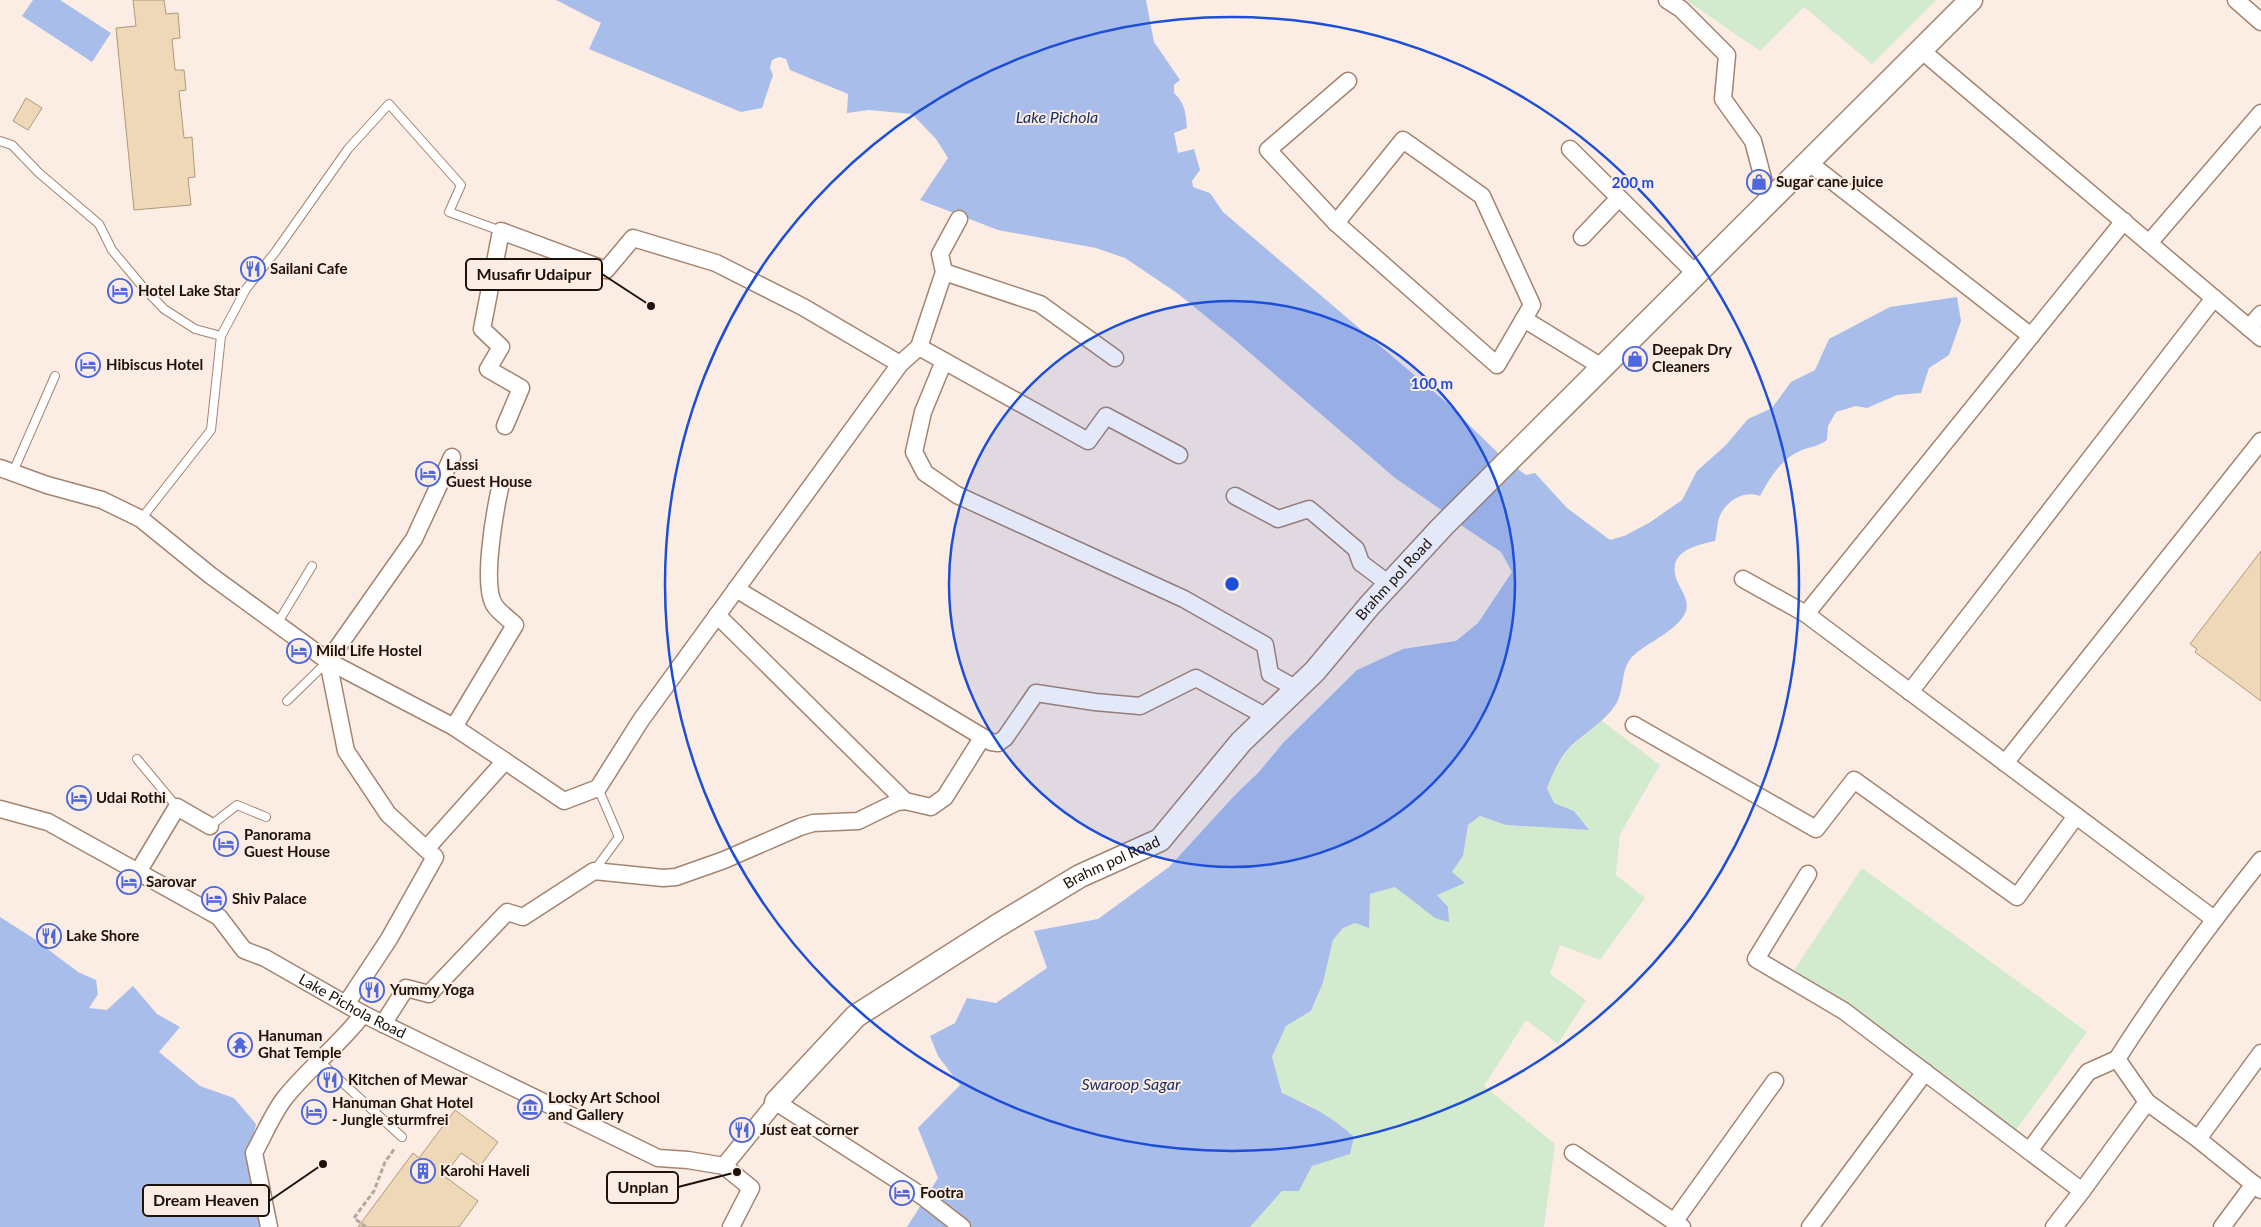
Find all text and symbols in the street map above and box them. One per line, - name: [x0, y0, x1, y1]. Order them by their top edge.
- water label: Lake Pichola: [1016, 107, 1098, 126]
- shop icon: Sugar cane juice: [1746, 169, 1772, 195]
- place label: Sugar cane juice: [1776, 172, 1883, 190]
- text: 200 m: [1612, 173, 1654, 191]
- restaurant icon: Sailani Cafe: [240, 256, 266, 282]
- place label: Sailani Cafe: [270, 259, 347, 277]
- callout: Musafir Udaipur: [466, 259, 602, 290]
- text: Musafir Udaipur: [476, 264, 592, 283]
- hotel icon: Hotel Lake Star: [107, 278, 133, 304]
- place label: Hotel Lake Star: [138, 281, 240, 299]
- place label: Deepak Dry Cleaners: [1652, 340, 1732, 375]
- shop icon: Deepak Dry Cleaners: [1622, 346, 1648, 372]
- hotel icon: Hibiscus Hotel: [75, 352, 101, 378]
- place label: Hibiscus Hotel: [106, 355, 203, 373]
- text: 100 m: [1411, 374, 1453, 392]
- place label: Lassi Guest House: [446, 455, 532, 490]
- hotel icon: Lassi Guest House: [415, 461, 441, 487]
- street label: Brahm pol Road: [1351, 534, 1435, 623]
- centre of rings: [1223, 575, 1241, 593]
- hotel icon: Mild Life Hostel: [286, 638, 312, 664]
- place label: Mild Life Hostel: [316, 641, 422, 659]
- hotel icon: Udai Rothi: [66, 785, 92, 811]
- place label: Udai Rothi: [96, 788, 166, 806]
- place label: Panorama Guest House: [244, 825, 330, 860]
- hotel icon: Panorama Guest House: [213, 831, 239, 857]
- street label: Brahm pol Road: [1059, 831, 1162, 892]
- hotel icon: Sarovar: [116, 869, 142, 895]
- place label: Sarovar: [146, 872, 197, 890]
- hotel icon: Shiv Palace: [201, 886, 227, 912]
- place label: Shiv Palace: [232, 889, 307, 907]
- restaurant icon: Lake Shore: [36, 923, 62, 949]
- place label: Lake Shore: [66, 926, 139, 944]
- street label: Lake Pichola Road: [296, 969, 409, 1042]
- restaurant icon: Yummy Yoga: [359, 977, 385, 1003]
- place label: Yummy Yoga: [389, 980, 474, 998]
- place label: Hanuman Ghat Temple: [258, 1026, 342, 1061]
- temple icon: Hanuman Ghat Temple: [227, 1032, 253, 1058]
- restaurant icon: Kitchen of Mewar: [317, 1067, 343, 1093]
- place label: Kitchen of Mewar: [348, 1070, 468, 1088]
- water label: Swaroop Sagar: [1082, 1074, 1181, 1093]
- place label: Locky Art School and Gallery: [548, 1088, 660, 1123]
- place label: Hanuman Ghat Hotel - Jungle sturmfrei: [332, 1093, 473, 1128]
- museum icon: Locky Art School and Gallery: [517, 1094, 543, 1120]
- hotel icon: Hanuman Ghat Hotel - Jungle sturmfrei: [301, 1099, 327, 1125]
- restaurant icon: Just eat corner: [729, 1117, 755, 1143]
- place label: Just eat corner: [760, 1120, 859, 1138]
- building icon: Karohi Haveli: [410, 1158, 436, 1184]
- place label: Karohi Haveli: [440, 1161, 530, 1179]
- callout: Unplan: [607, 1172, 678, 1203]
- text: Unplan: [618, 1177, 668, 1196]
- hotel icon: Footra: [889, 1180, 915, 1206]
- place label: Footra: [920, 1183, 964, 1201]
- callout: Dream Heaven: [143, 1185, 269, 1216]
- text: Dream Heaven: [153, 1190, 259, 1209]

